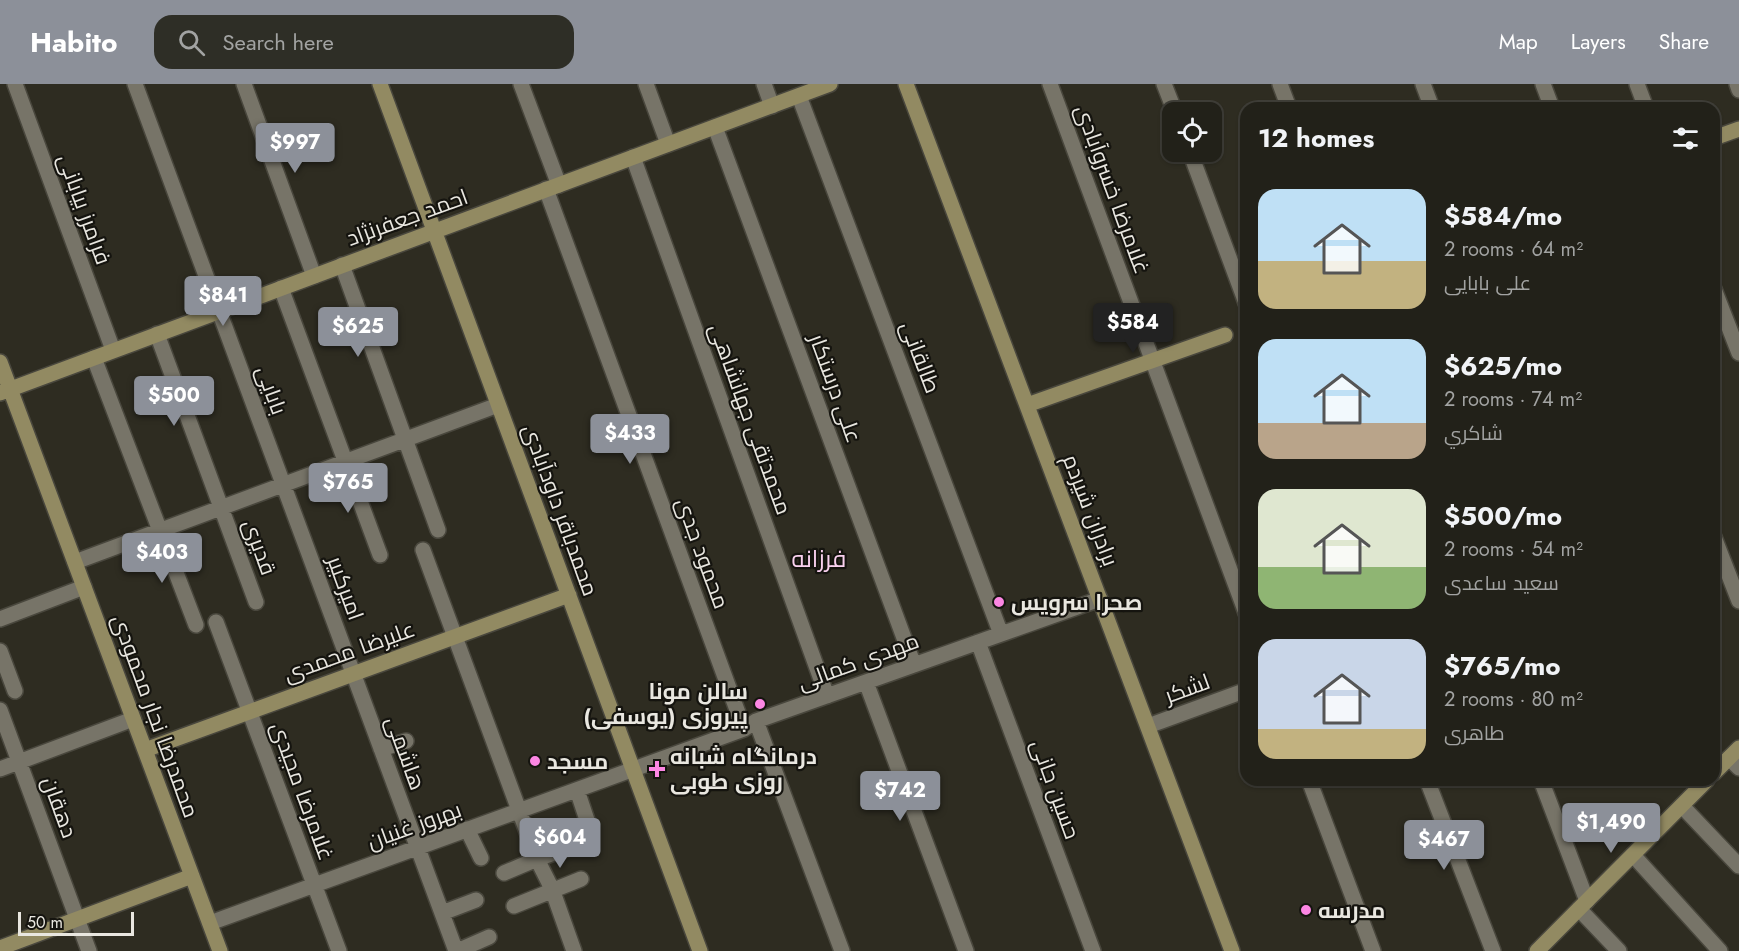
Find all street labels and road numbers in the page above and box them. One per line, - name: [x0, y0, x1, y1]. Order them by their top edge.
- street label: غلامرضا خسروآبادی: [1068, 100, 1158, 278]
- street label: فرامرز بیابانی: [50, 149, 120, 269]
- street label: احمد جعفرنژاد: [342, 180, 472, 254]
- street label: طالقانی: [893, 316, 949, 398]
- street label: محمدتقی جهانشاهی: [702, 319, 800, 519]
- street label: علی درستکار: [801, 327, 870, 447]
- street label: بابایی: [248, 361, 296, 419]
- street label: محمدباقر داودآبادی: [515, 420, 607, 600]
- street label: برادران شیردم: [1055, 449, 1127, 571]
- street label: محمود جدی: [668, 493, 738, 613]
- street label: قدیری: [235, 515, 285, 579]
- street label: امیرکبیر: [319, 549, 372, 625]
- street label: محمدرضا نجار محمودی: [104, 610, 208, 822]
- street label: علیرضا محمدی: [279, 612, 419, 690]
- street label: مهدی کمالی: [793, 624, 923, 698]
- street label: لشكر: [1158, 665, 1214, 712]
- street label: هاشمی: [378, 712, 434, 794]
- street label: غلامرضا مجیدی: [263, 717, 343, 865]
- street label: حسین جانی: [1023, 735, 1089, 843]
- street label: دهقان: [34, 772, 86, 842]
- street label: بهروز غنیان: [362, 793, 466, 857]

